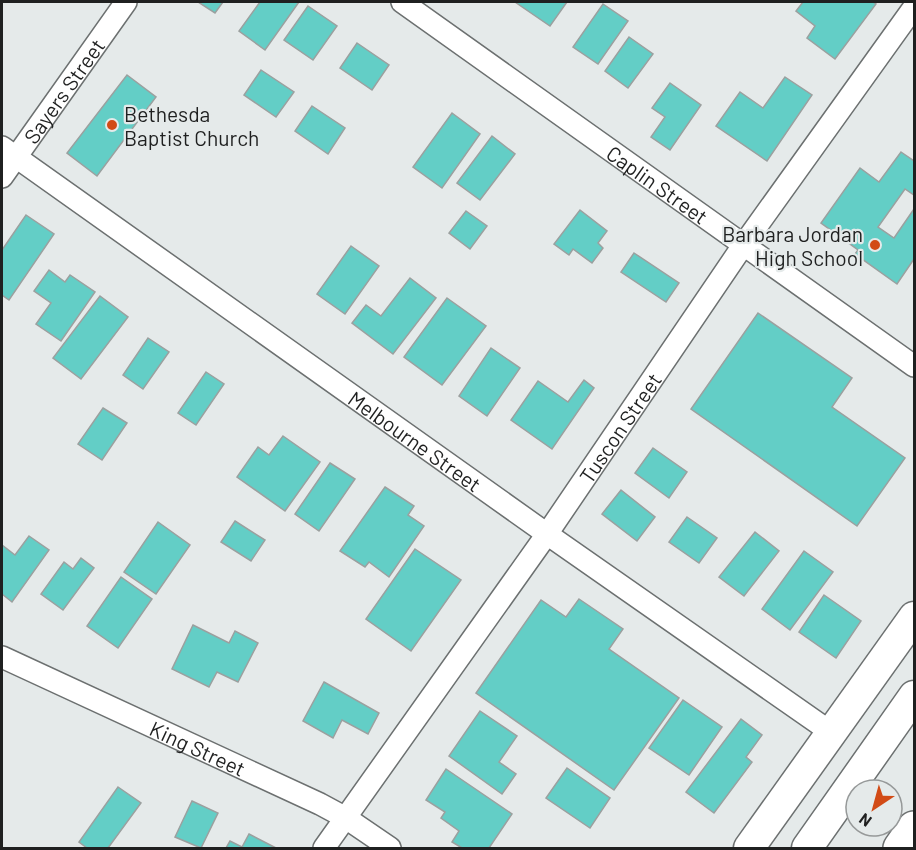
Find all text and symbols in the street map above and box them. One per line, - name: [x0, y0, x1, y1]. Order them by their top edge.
- street label: Sayers Street: [18, 33, 109, 148]
- place label: Bethesda Baptist Church: [124, 101, 259, 150]
- marker: Bethesda Baptist Church: [105, 118, 119, 132]
- street label: Caplin Street: [603, 140, 713, 228]
- place label: Barbara Jordan High School: [722, 221, 863, 270]
- marker: Barbara Jordan High School: [868, 238, 882, 252]
- street label: Tuscon Street: [573, 368, 666, 487]
- street label: Melbourne Street: [344, 385, 487, 496]
- street label: King Street: [146, 715, 250, 780]
- north arrow: [844, 778, 904, 838]
- text: N: [855, 810, 875, 831]

